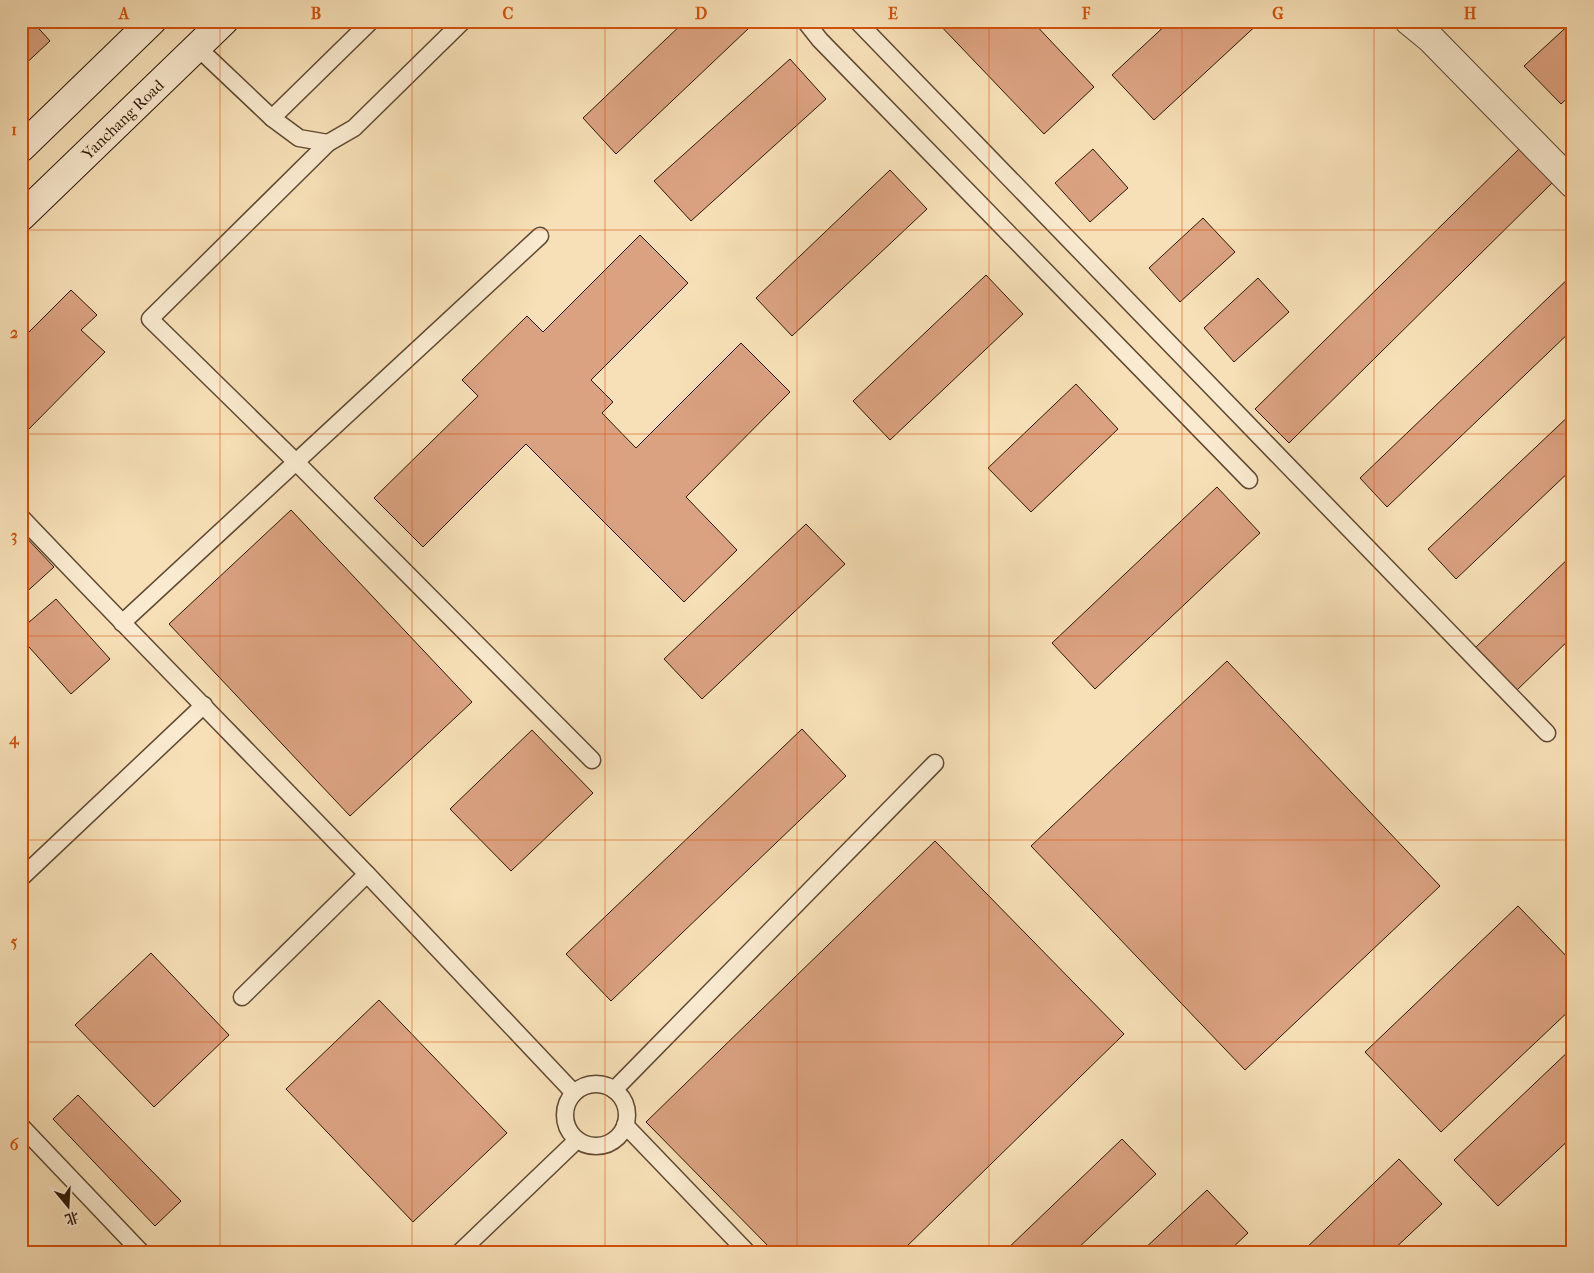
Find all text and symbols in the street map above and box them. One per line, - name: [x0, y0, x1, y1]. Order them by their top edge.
- text: A: [118, 4, 130, 23]
- text: B: [311, 4, 321, 23]
- text: C: [503, 4, 514, 23]
- text: D: [695, 4, 707, 23]
- text: E: [888, 4, 898, 23]
- text: F: [1081, 4, 1091, 23]
- text: G: [1272, 4, 1284, 23]
- text: H: [1464, 4, 1477, 23]
- street label: Yanchang Road: [77, 75, 168, 164]
- text: 1: [11, 120, 17, 139]
- text: 2: [10, 323, 18, 342]
- text: 3: [11, 526, 17, 546]
- text: 4: [8, 729, 20, 749]
- text: 5: [11, 932, 18, 951]
- text: 6: [10, 1135, 19, 1154]
- north arrow: [42, 1180, 92, 1230]
- text: 北: [63, 1208, 81, 1228]

